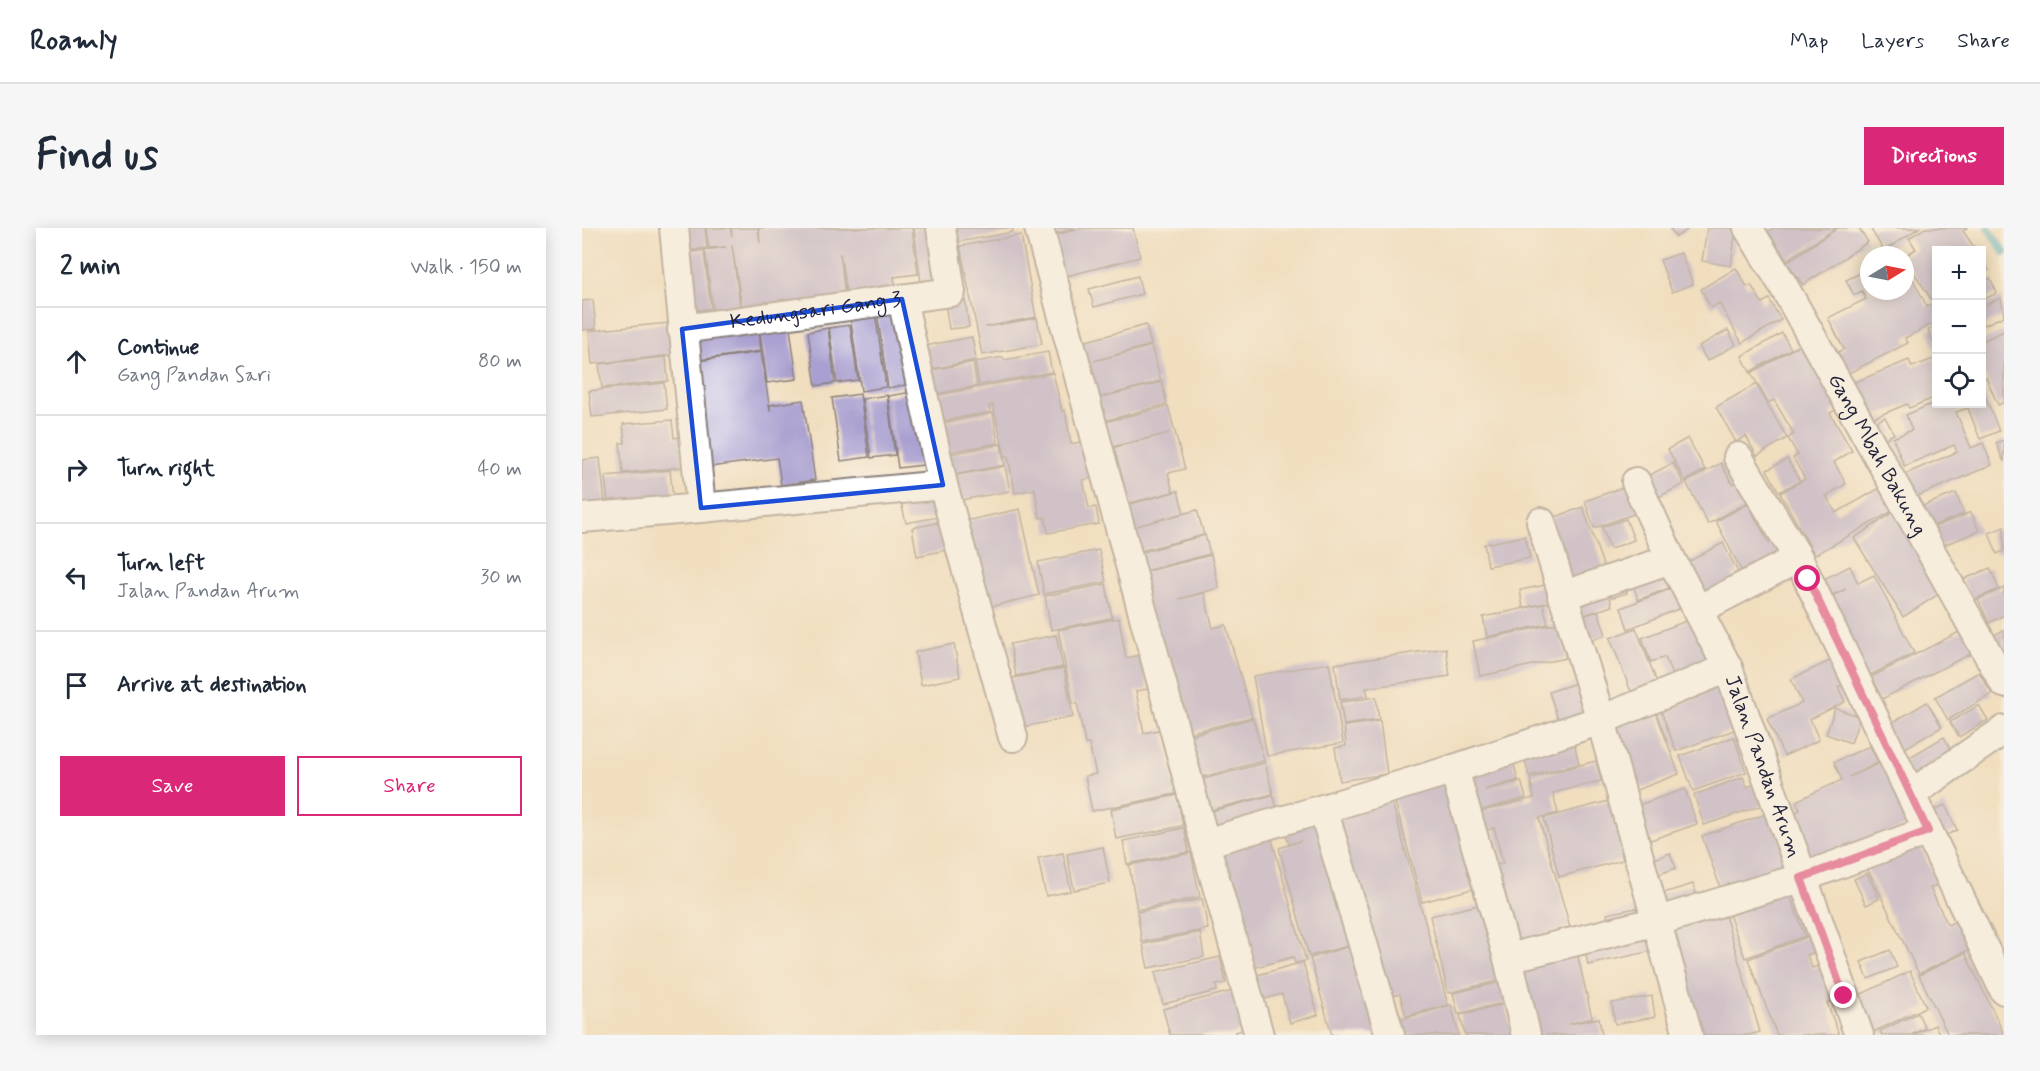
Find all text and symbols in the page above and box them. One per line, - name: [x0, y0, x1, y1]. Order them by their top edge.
- text: Roamly: [30, 23, 118, 60]
- text: Map: [1790, 27, 1828, 55]
- text: Layers: [1861, 27, 1924, 55]
- text: Share: [1957, 27, 2010, 55]
- button: Directions: [1864, 127, 2004, 185]
- text: Find us: [36, 129, 158, 184]
- north arrow: [1860, 246, 1914, 300]
- map controls: [1932, 246, 1986, 408]
- button: +: [1932, 246, 1986, 300]
- text: 2 min: [60, 250, 121, 284]
- text: Walk · 150 m: [410, 254, 522, 281]
- street label: Kedungsari Gang 3: [728, 285, 904, 336]
- button: −: [1932, 300, 1986, 354]
- text: Continue: [117, 334, 199, 362]
- icon: ahead: [60, 345, 93, 378]
- text: 80 m: [478, 348, 522, 375]
- button: locate: [1932, 354, 1986, 408]
- text: Gang Pandan Sari: [117, 362, 271, 389]
- street label: Gang Mbah Bakung: [1821, 369, 1933, 541]
- icon: right: [60, 453, 93, 486]
- text: Turn right: [117, 455, 215, 483]
- text: 40 m: [478, 456, 522, 483]
- text: Turn left: [117, 550, 205, 578]
- icon: left: [60, 561, 93, 594]
- text: 30 m: [480, 564, 522, 591]
- route start: [1794, 565, 1820, 591]
- text: Jalan Pandan Arum: [117, 578, 300, 605]
- icon: arrive: [60, 669, 93, 702]
- text: Arrive at destination: [117, 671, 307, 699]
- street label: Jalan Pandan Arum: [1718, 671, 1809, 861]
- button: Save: [60, 756, 285, 816]
- button: Share: [297, 756, 522, 816]
- route end: [1830, 982, 1856, 1008]

